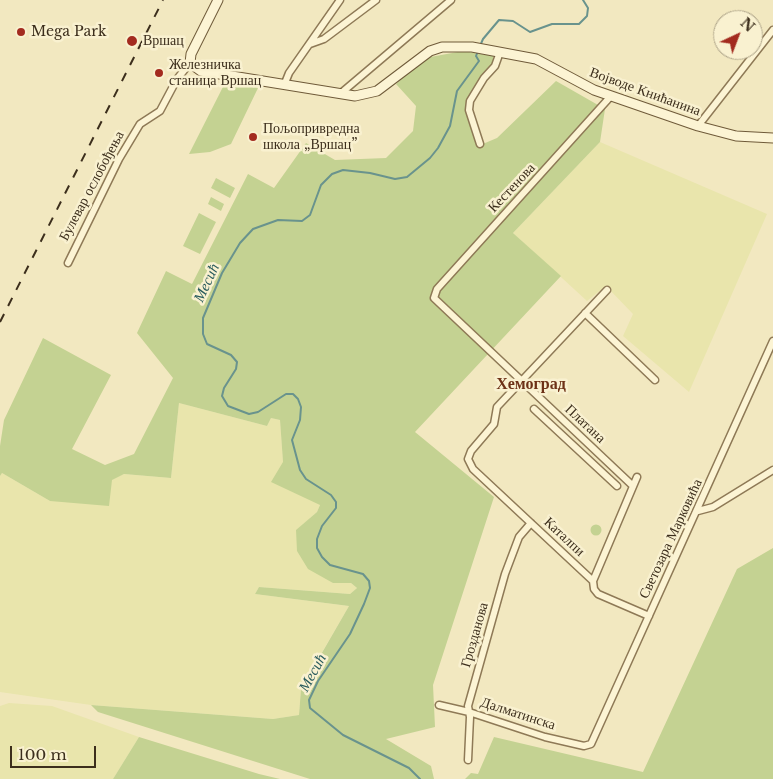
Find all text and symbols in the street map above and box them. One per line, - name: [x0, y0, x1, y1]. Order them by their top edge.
- north arrow: [713, 10, 763, 60]
- text: N: [737, 14, 758, 36]
- place label: Mega Park: [31, 24, 107, 40]
- marker: Mega Park: [15, 26, 27, 38]
- place label: Вршац: [143, 33, 184, 49]
- marker: Вршац: [125, 34, 139, 48]
- place label: Железничка станица Вршац: [169, 57, 261, 90]
- street label: Војводе Книћанина: [587, 64, 703, 120]
- marker: Железничка станица Вршац: [153, 67, 165, 79]
- place label: Пољопривредна школа „Вршац”: [263, 121, 360, 154]
- street label: Булевар ослобођења: [56, 128, 128, 244]
- marker: Пољопривредна школа „Вршац”: [247, 131, 259, 143]
- street label: Кестенова: [485, 160, 539, 216]
- water label: Месић: [190, 261, 224, 305]
- district label: Хемоград: [496, 374, 566, 394]
- street label: Платана: [561, 401, 609, 447]
- street label: Светозара Марковића: [636, 477, 706, 601]
- street label: Каталпи: [540, 514, 588, 560]
- street label: Грозданова: [458, 601, 492, 669]
- water label: Месић: [295, 651, 331, 695]
- street label: Далматинска: [478, 694, 558, 734]
- scale bar: [12, 736, 99, 768]
- text: 100 m: [18, 745, 67, 764]

